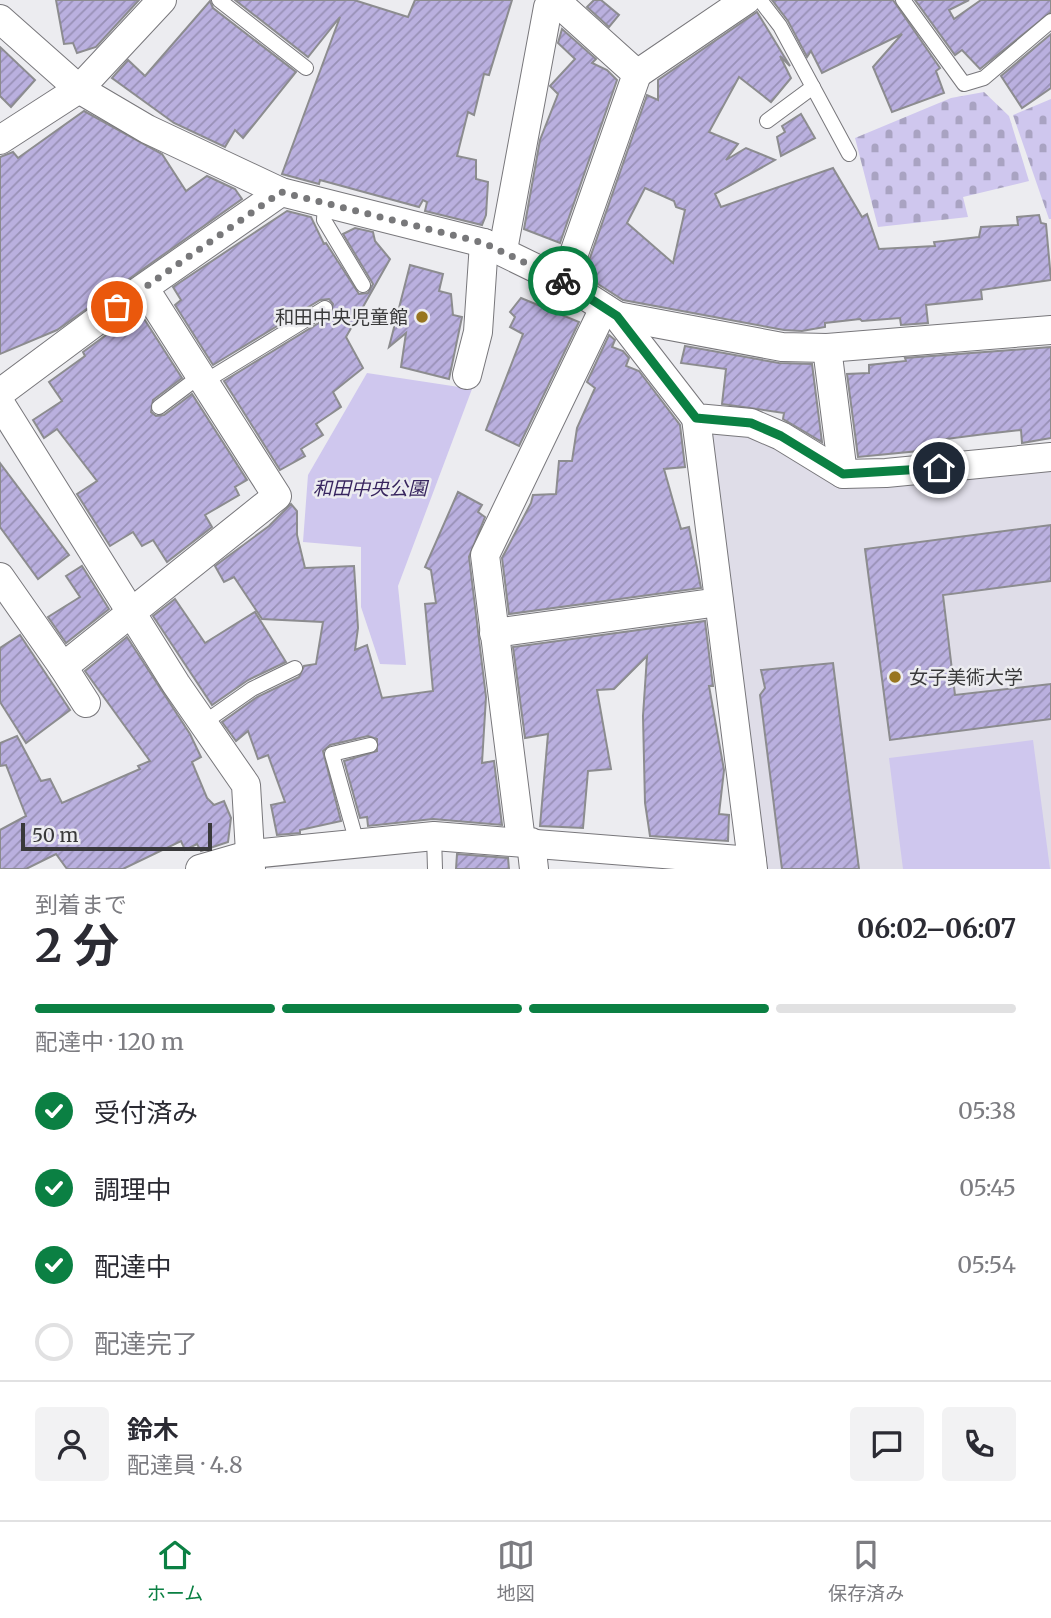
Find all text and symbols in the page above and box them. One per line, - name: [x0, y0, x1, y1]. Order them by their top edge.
- courier: [528, 246, 598, 316]
- icon: bike: [544, 262, 582, 300]
- pin: [87, 277, 147, 337]
- icon: bag: [98, 288, 136, 326]
- place label: 和田中央児童館: [275, 305, 408, 329]
- marker: 和田中央児童館: [414, 309, 430, 325]
- pin: [909, 438, 969, 498]
- icon: home: [920, 449, 958, 487]
- park label: 和田中央公園: [313, 476, 430, 500]
- place label: 女子美術大学: [909, 665, 1023, 689]
- marker: 女子美術大学: [887, 669, 903, 685]
- scale bar: [21, 820, 212, 852]
- text: 50 m: [32, 823, 78, 847]
- text: 到着まで: [35, 890, 127, 919]
- text: 06:02–06:07: [857, 912, 1016, 945]
- text: 2 分: [35, 917, 119, 975]
- text: 配達中 · 120 m: [35, 1027, 184, 1056]
- icon: check: [35, 1092, 73, 1130]
- text: 受付済み: [94, 1096, 198, 1129]
- text: 05:38: [958, 1096, 1016, 1125]
- icon: check: [35, 1169, 73, 1207]
- text: 調理中: [94, 1173, 172, 1206]
- text: 05:45: [959, 1173, 1016, 1202]
- icon: check: [35, 1246, 73, 1284]
- text: 配達中: [94, 1250, 172, 1283]
- text: 05:54: [957, 1250, 1016, 1279]
- text: 配達完了: [94, 1327, 198, 1360]
- button: person: [35, 1407, 109, 1481]
- button: chat: [850, 1407, 924, 1481]
- button: phone: [942, 1407, 1016, 1481]
- text: 鈴木: [127, 1413, 179, 1446]
- text: 配達員 · 4.8: [127, 1450, 243, 1479]
- tab: ホーム: [147, 1536, 203, 1605]
- tab: 地図: [497, 1536, 535, 1605]
- tab: 保存済み: [828, 1536, 904, 1605]

